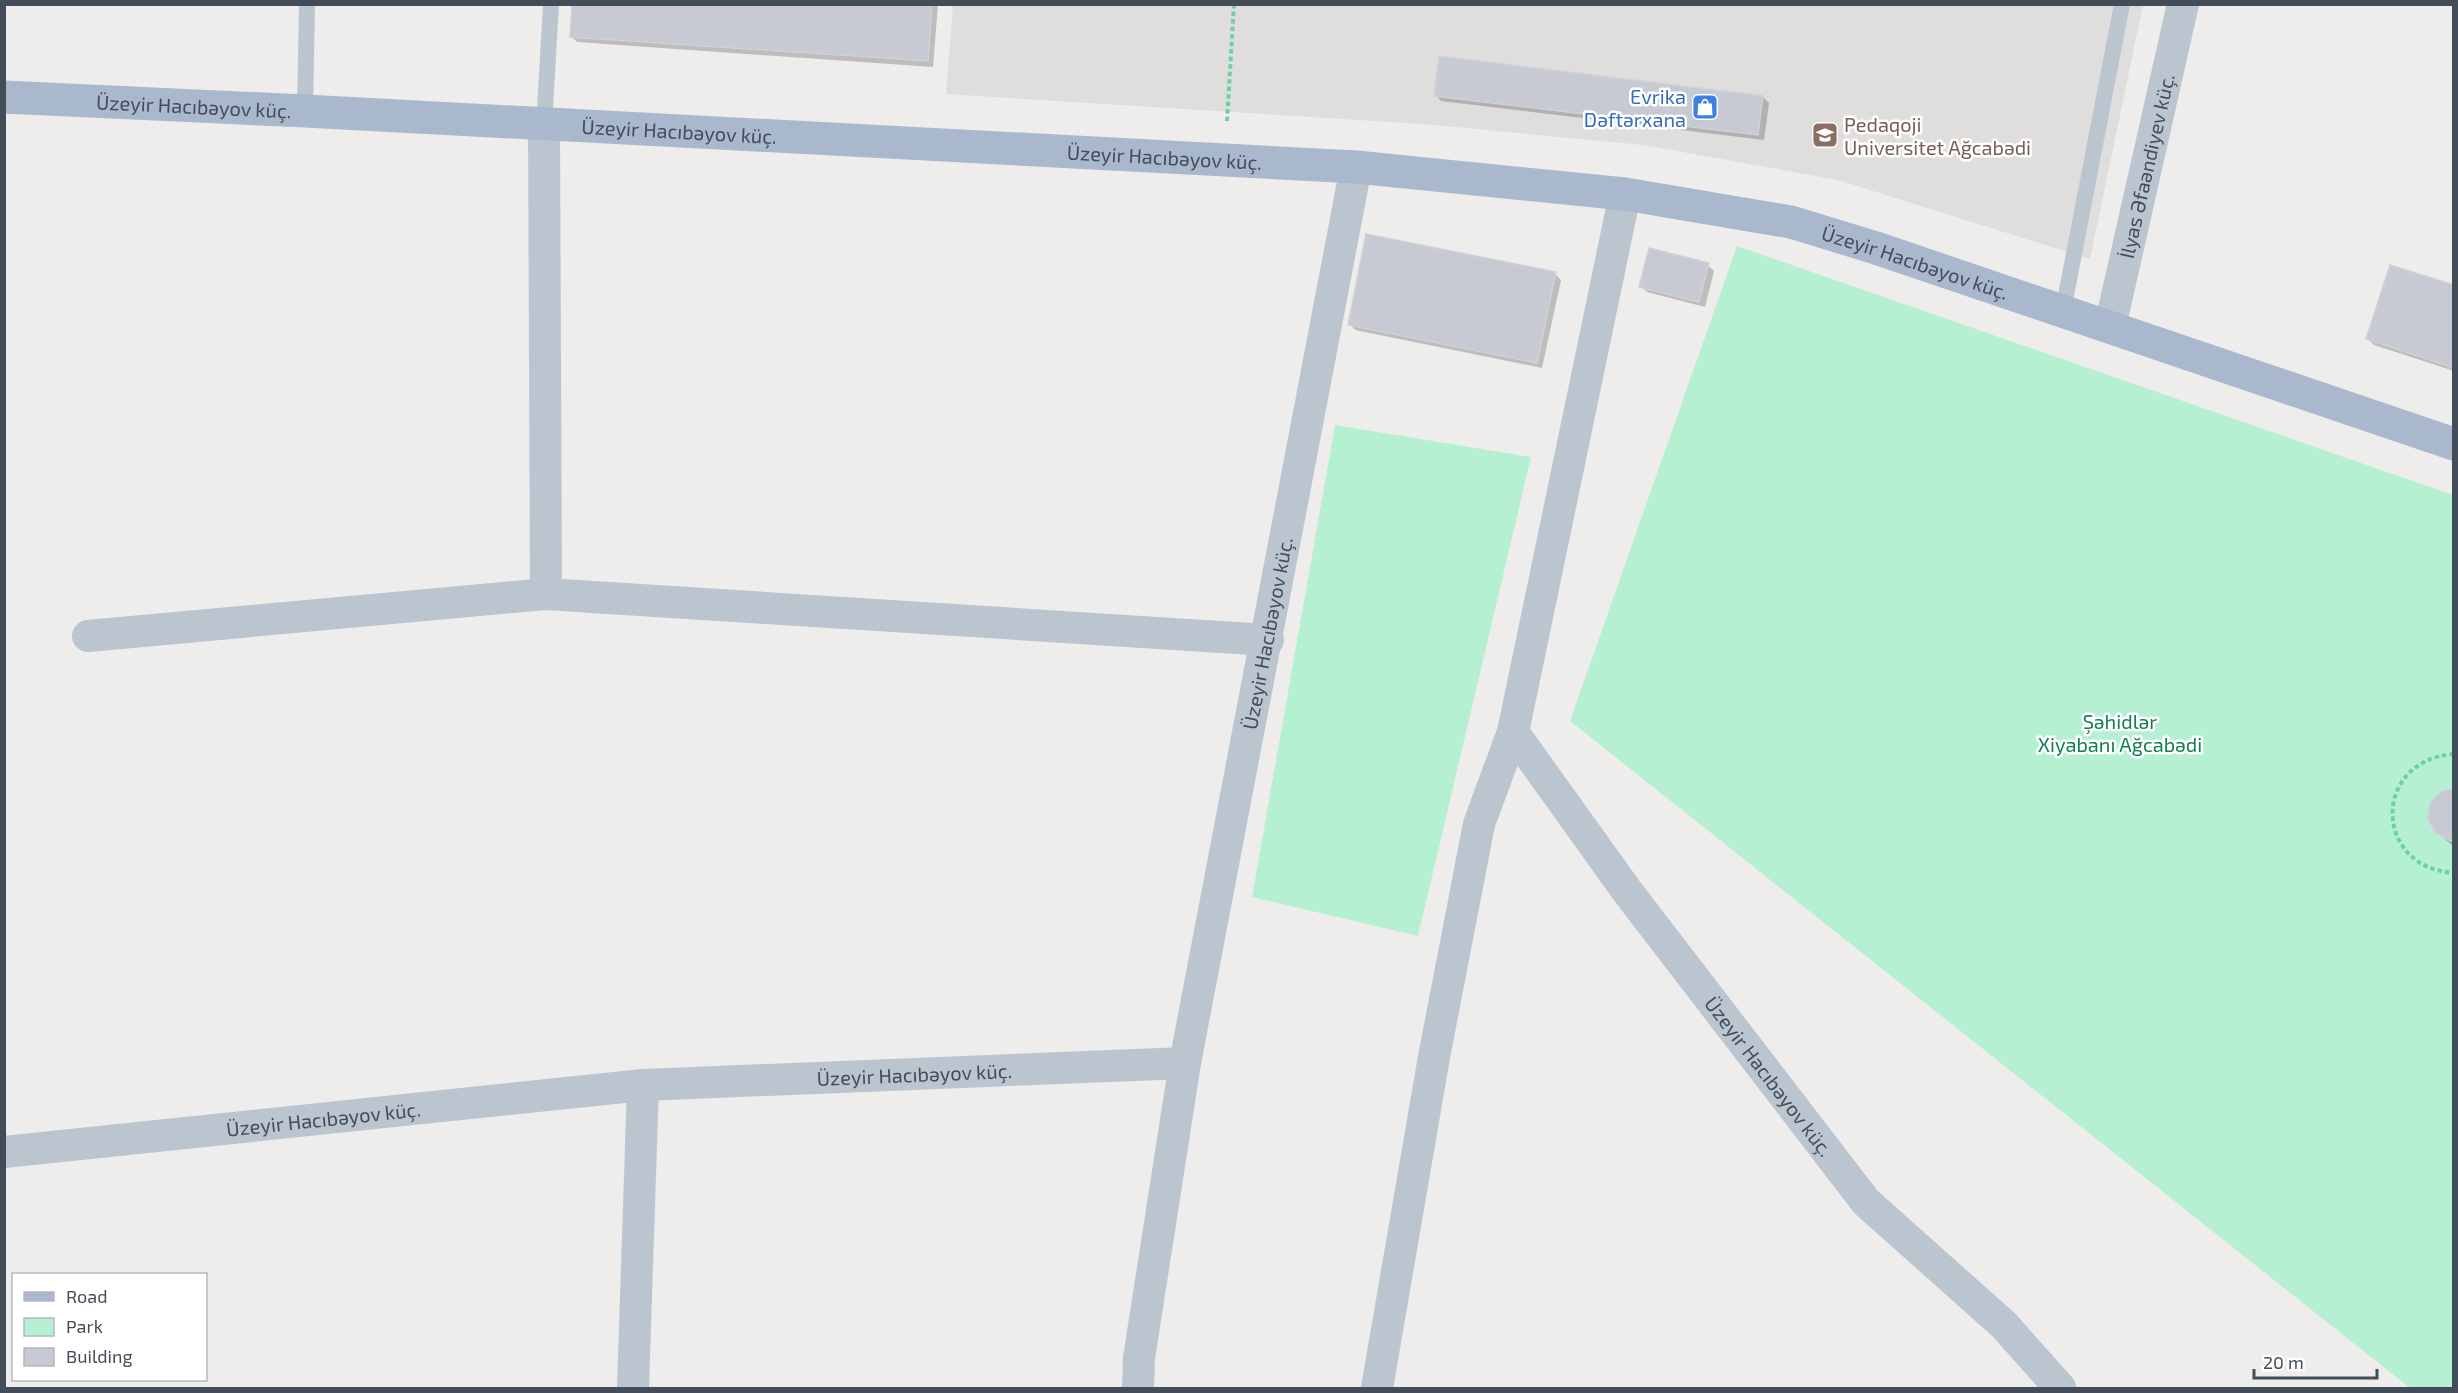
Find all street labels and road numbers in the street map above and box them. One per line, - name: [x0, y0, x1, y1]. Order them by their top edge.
- street label: İlyas Əfaəndiyev küç.: [2114, 71, 2179, 261]
- street label: Üzeyir Hacıbəyov küç.: [96, 89, 292, 123]
- street label: Üzeyir Hacıbəyov küç.: [581, 114, 777, 149]
- street label: Üzeyir Hacıbəyov küç.: [1066, 140, 1263, 175]
- street label: Üzeyir Hacıbəyov küç.: [1819, 220, 2012, 304]
- street label: Üzeyir Hacıbəyov küç.: [1237, 535, 1297, 732]
- street label: Üzeyir Hacıbəyov küç.: [1700, 991, 1838, 1161]
- street label: Üzeyir Hacıbəyov küç.: [816, 1058, 1012, 1090]
- street label: Üzeyir Hacıbəyov küç.: [225, 1096, 422, 1141]

